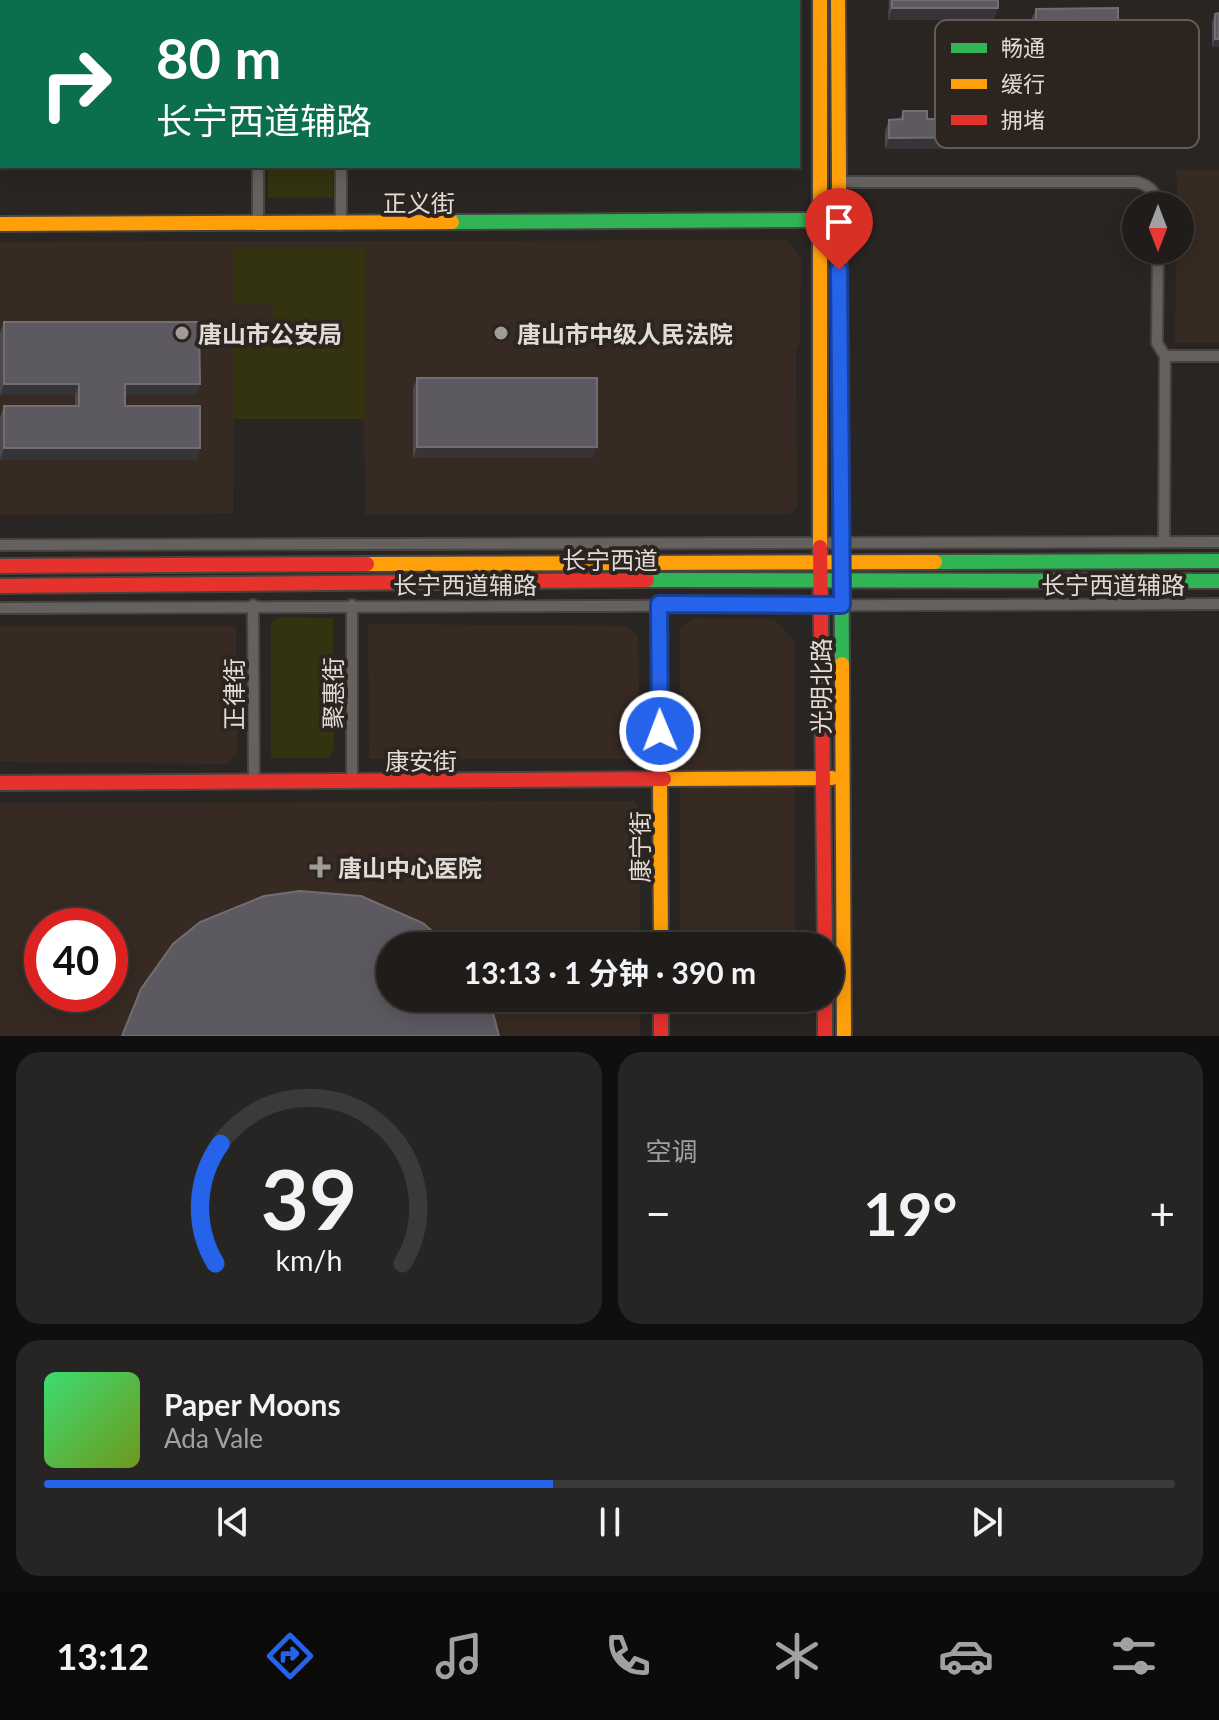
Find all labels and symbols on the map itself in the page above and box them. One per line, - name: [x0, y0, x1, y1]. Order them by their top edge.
- legend: [935, 20, 1199, 148]
- text: 畅通: [1001, 34, 1045, 61]
- text: 缓行: [1001, 70, 1045, 97]
- text: 拥堵: [1001, 106, 1045, 133]
- street label: 正义街: [383, 188, 455, 217]
- pin: [805, 188, 873, 270]
- north arrow: [1122, 192, 1194, 264]
- place label: 唐山市公安局: [198, 319, 342, 348]
- place label: 唐山市中级人民法院: [517, 319, 733, 348]
- marker: 唐山市公安局: [173, 324, 191, 342]
- marker: 唐山市中级人民法院: [492, 324, 510, 342]
- street label: 长宁西道: [562, 545, 658, 574]
- street label: 长宁西道辅路: [393, 570, 537, 599]
- street label: 长宁西道辅路: [1041, 570, 1185, 599]
- street label: 光明北路: [806, 638, 835, 734]
- street label: 聚惠街: [318, 657, 347, 729]
- street label: 正律街: [219, 658, 248, 730]
- position arrow: [618, 689, 702, 773]
- street label: 康安街: [385, 746, 457, 775]
- street label: 康宁街: [625, 811, 654, 883]
- place label: 唐山中心医院: [338, 853, 482, 882]
- marker: 唐山中心医院: [309, 856, 331, 878]
- speed limit sign: 40: [24, 908, 128, 1012]

